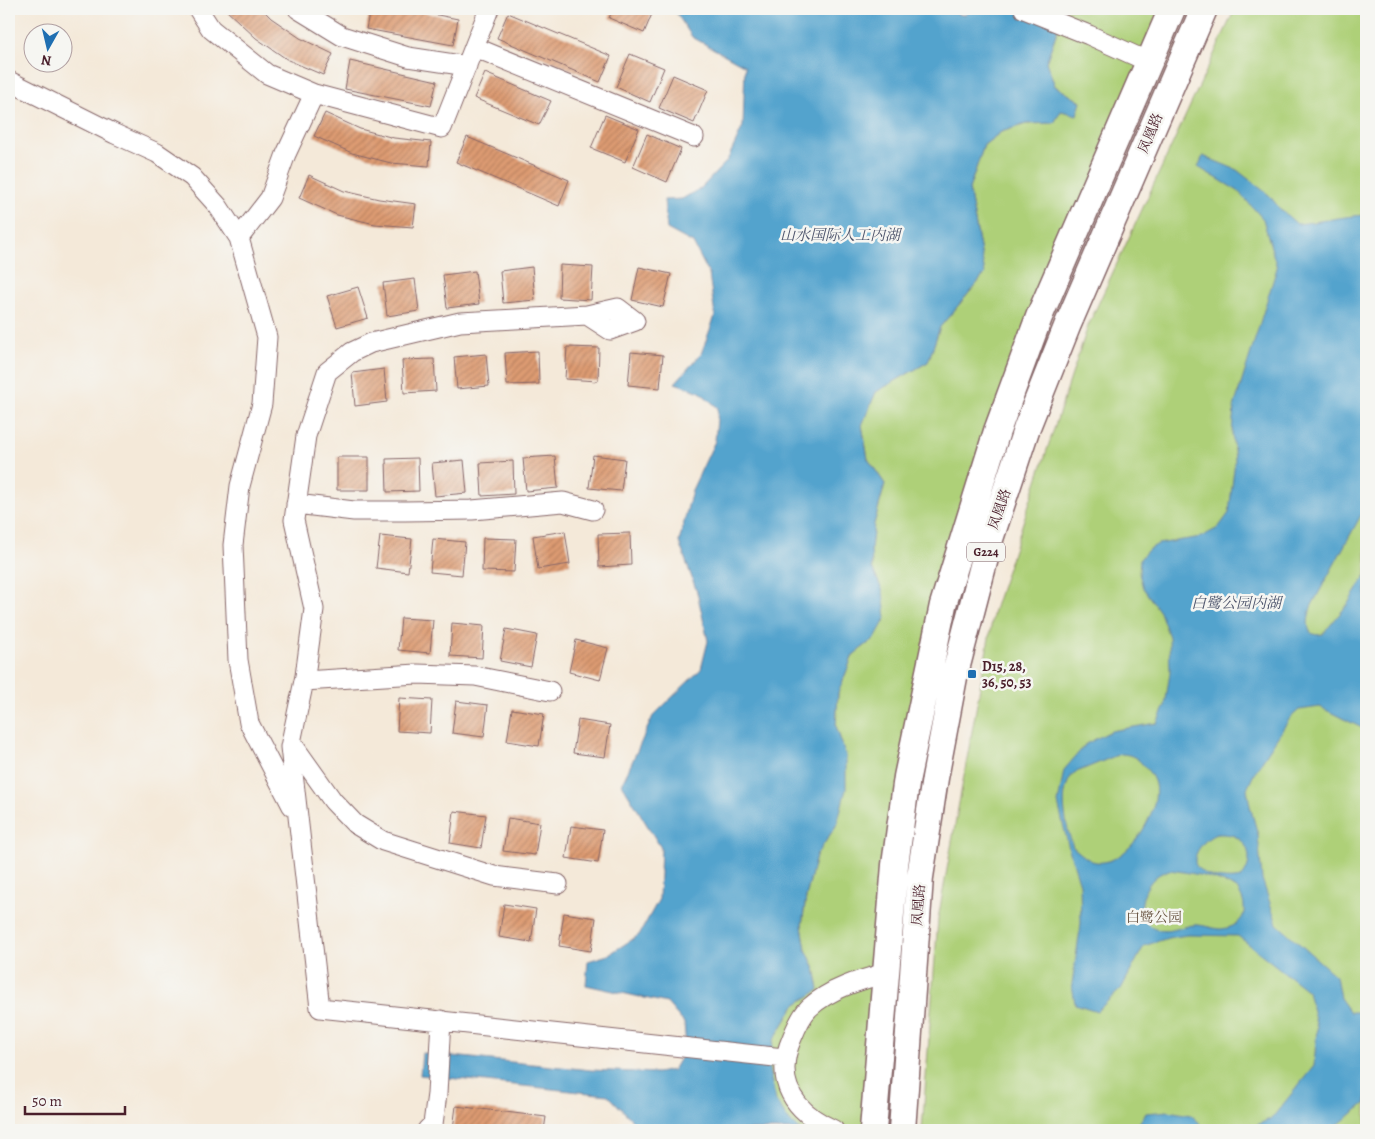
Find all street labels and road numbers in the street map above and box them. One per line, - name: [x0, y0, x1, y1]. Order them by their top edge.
- street label: 凤凰路: [1134, 110, 1167, 156]
- street label: 凤凰路: [984, 486, 1015, 532]
- road number: G224: [967, 542, 1005, 562]
- street label: 凤凰路: [908, 883, 929, 927]

